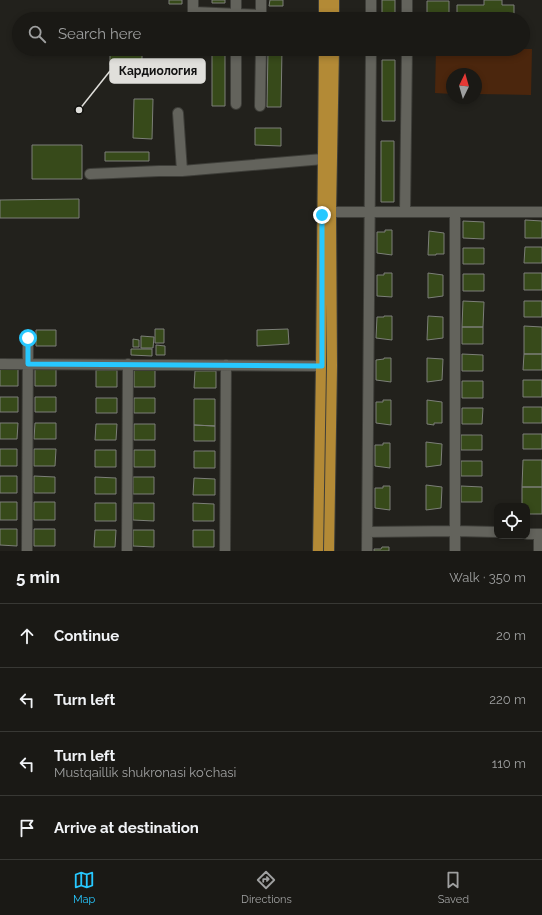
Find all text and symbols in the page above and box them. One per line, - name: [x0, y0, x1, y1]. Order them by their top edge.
- search box: [12, 12, 530, 56]
- icon: search: [26, 23, 48, 45]
- text: Search here: [58, 25, 141, 43]
- callout: Кардиология: [110, 59, 205, 83]
- text: Кардиология: [119, 64, 197, 78]
- north arrow: [446, 68, 482, 104]
- route end: [313, 206, 331, 224]
- route start: [19, 329, 37, 347]
- map controls: [494, 503, 530, 539]
- button: locate: [494, 503, 530, 539]
- text: 5 min: [16, 567, 60, 587]
- text: Walk · 350 m: [449, 570, 526, 585]
- icon: ahead: [16, 625, 38, 647]
- text: Continue: [54, 627, 119, 645]
- text: 20 m: [496, 628, 526, 643]
- icon: left: [16, 689, 38, 711]
- text: Turn left: [54, 691, 115, 709]
- text: 220 m: [489, 692, 526, 707]
- text: Turn left: [54, 747, 115, 765]
- icon: left: [16, 753, 38, 775]
- text: 110 m: [492, 756, 526, 771]
- text: Mustqaillik shukronasi ko'chasi: [54, 765, 236, 780]
- icon: arrive: [16, 817, 38, 839]
- text: Arrive at destination: [54, 819, 199, 837]
- tab: Map: [73, 869, 95, 906]
- tab: Directions: [241, 869, 292, 906]
- tab: Saved: [438, 869, 469, 906]

